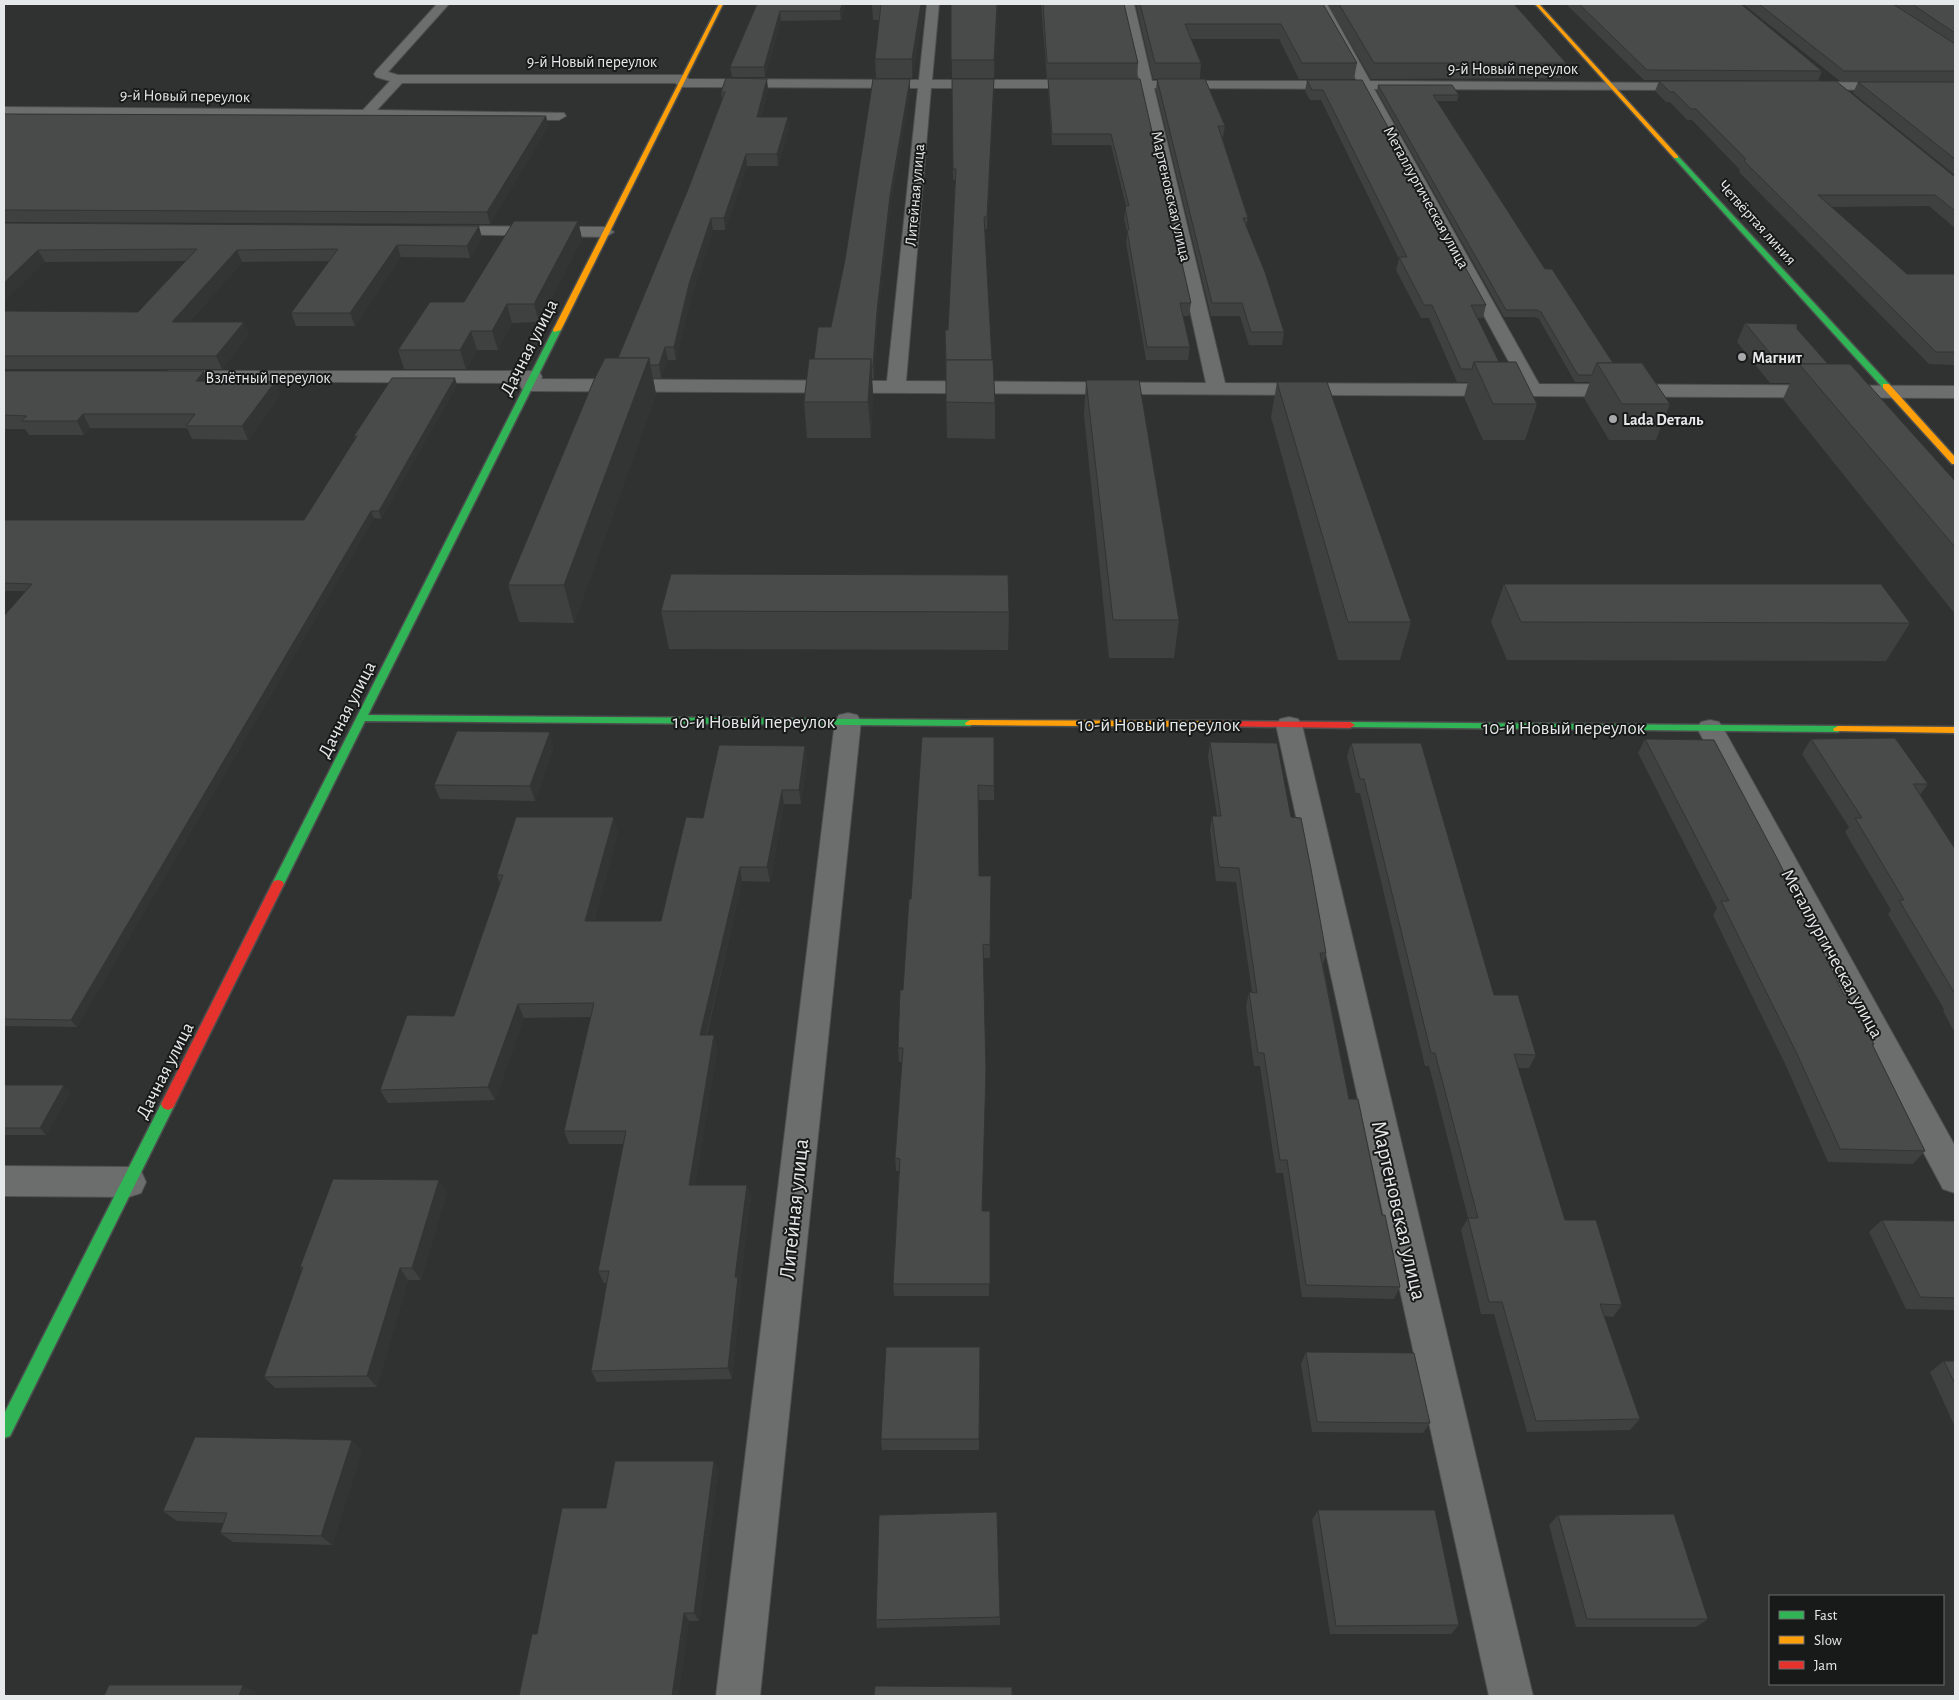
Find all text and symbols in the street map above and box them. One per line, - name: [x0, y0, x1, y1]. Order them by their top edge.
- street label: 9-й Новый переулок: [527, 54, 658, 71]
- street label: 9-й Новый переулок: [1448, 61, 1579, 78]
- street label: 9-й Новый переулок: [120, 87, 251, 106]
- street label: Металлургическая улица: [1379, 124, 1472, 272]
- street label: Мартеновская улица: [1147, 129, 1194, 263]
- street label: Литейная улица: [903, 143, 928, 247]
- street label: Четвёртая линия: [1715, 177, 1799, 268]
- street label: Дачная улица: [497, 296, 562, 399]
- place label: Магнит: [1752, 350, 1803, 366]
- marker: Магнит: [1736, 351, 1748, 363]
- street label: Взлётный переулок: [205, 370, 331, 387]
- place label: Lada Dеталь: [1623, 412, 1704, 428]
- marker: Lada Dеталь: [1607, 413, 1619, 425]
- street label: Дачная улица: [315, 658, 380, 761]
- street label: 10-й Новый переулок: [673, 713, 835, 732]
- street label: 10-й Новый переулок: [1078, 716, 1240, 735]
- street label: 10-й Новый переулок: [1483, 719, 1645, 738]
- street label: Металлургическая улица: [1777, 866, 1886, 1042]
- street label: Дачная улица: [133, 1019, 198, 1122]
- street label: Мартеновская улица: [1368, 1118, 1430, 1302]
- street label: Литейная улица: [776, 1138, 812, 1281]
- legend: [1769, 1595, 1944, 1685]
- text: Fast: [1814, 1608, 1838, 1623]
- text: Slow: [1814, 1633, 1842, 1648]
- text: Jam: [1814, 1658, 1837, 1673]

